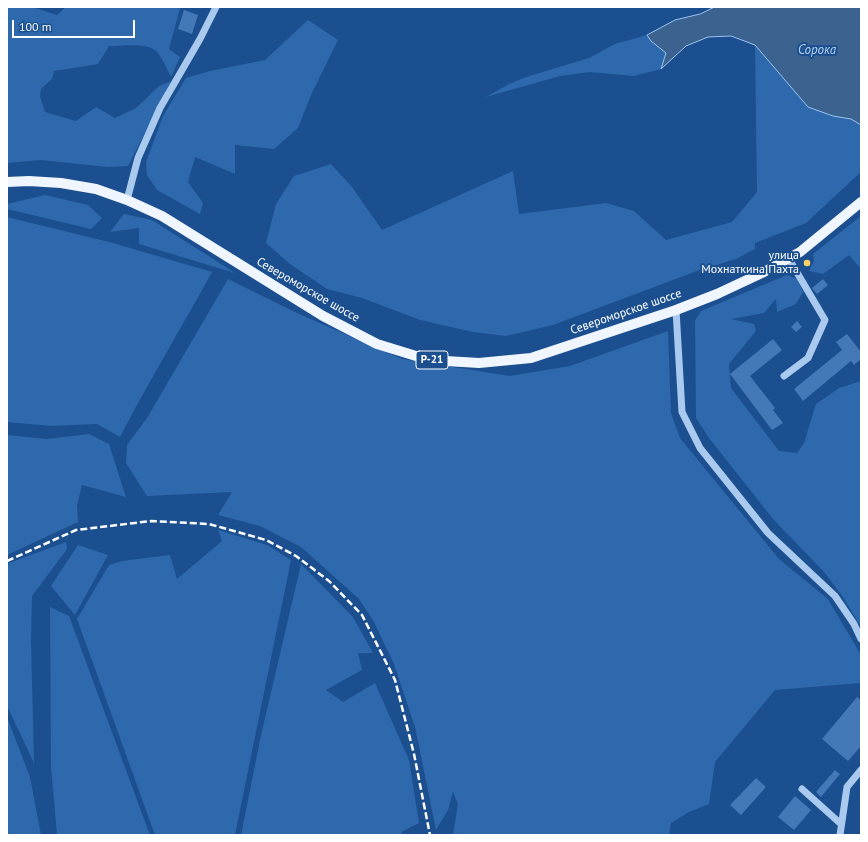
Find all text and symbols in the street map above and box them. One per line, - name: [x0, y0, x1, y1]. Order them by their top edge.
- scale bar: [14, 12, 137, 38]
- text: 100 m: [19, 19, 52, 34]
- water label: Сорока: [798, 42, 836, 58]
- place label: улица Мохнаткина Пахта: [701, 249, 799, 277]
- street label: Североморское шоссе: [254, 255, 362, 325]
- marker: улица Мохнаткина Пахта: [802, 258, 812, 268]
- street label: Североморское шоссе: [569, 286, 683, 338]
- road number: Р-21: [416, 351, 448, 369]

